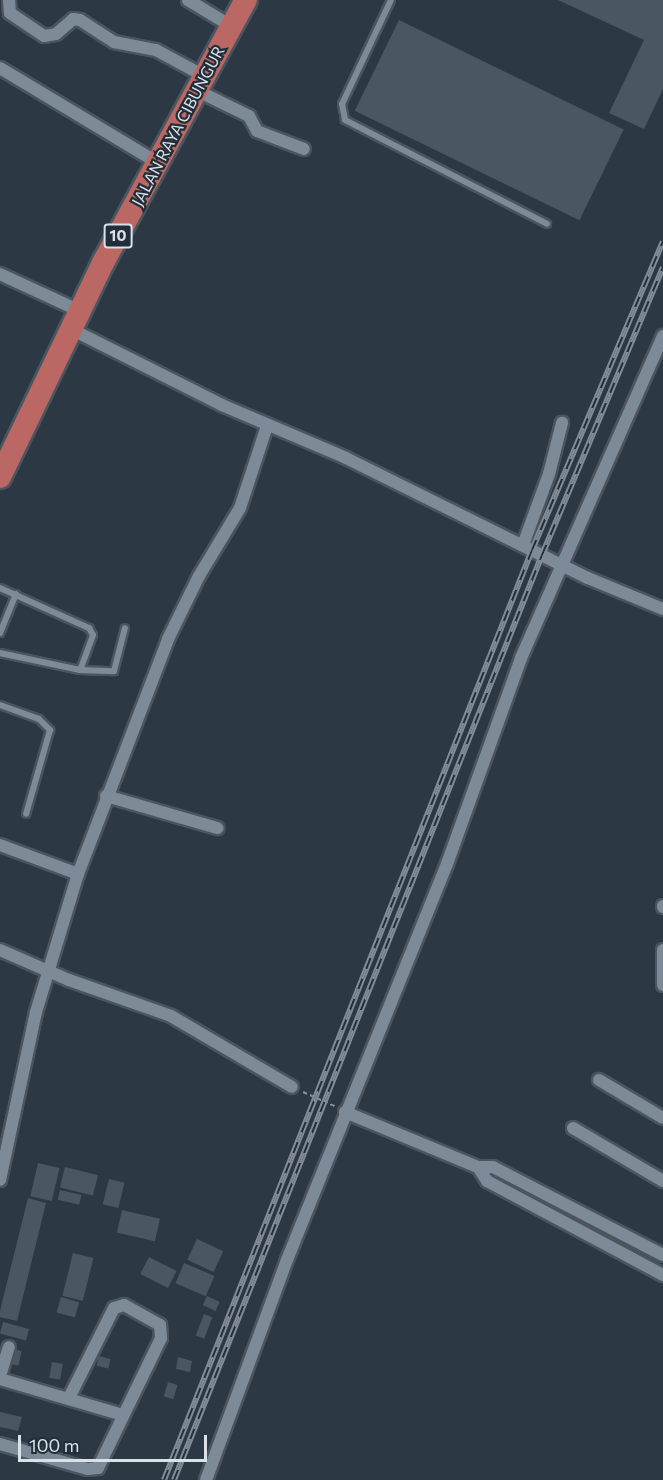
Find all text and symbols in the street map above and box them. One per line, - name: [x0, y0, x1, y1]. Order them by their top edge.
- street label: JALAN RAYA CIBUNGUR: [128, 43, 228, 209]
- road number: 10: [103, 224, 133, 248]
- scale bar: [21, 1423, 210, 1461]
- text: 100 m: [29, 1434, 79, 1456]

